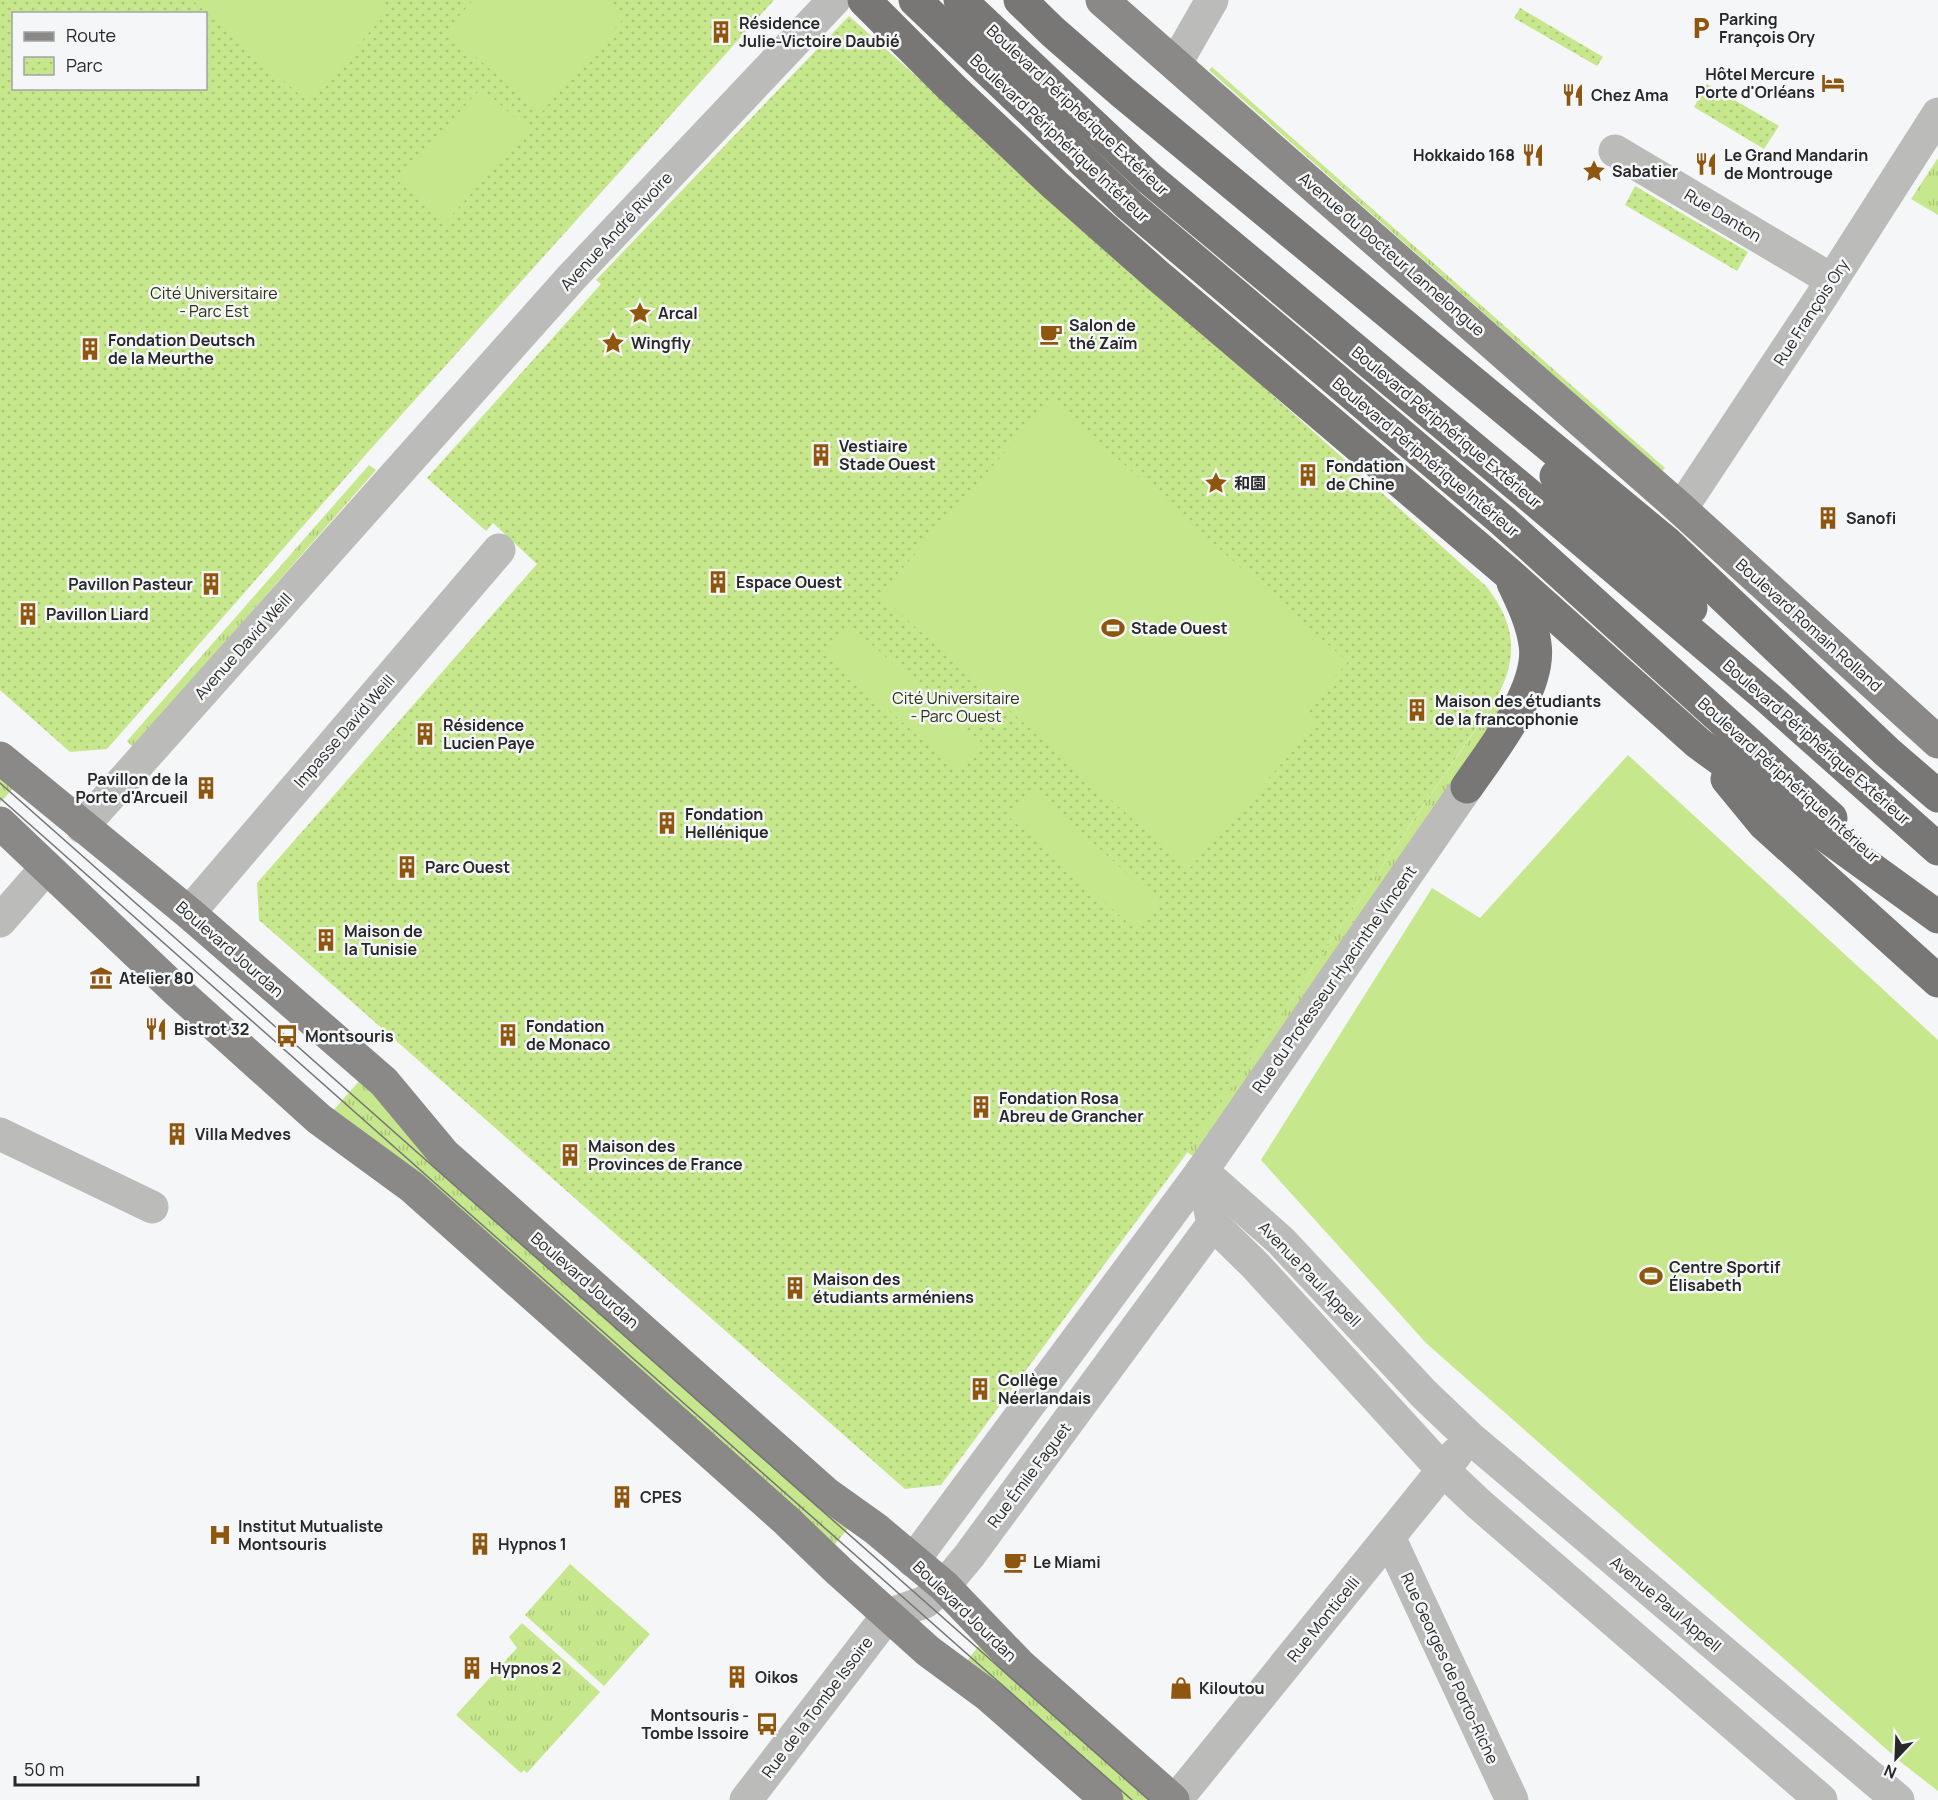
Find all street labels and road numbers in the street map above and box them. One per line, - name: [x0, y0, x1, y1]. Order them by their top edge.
- street label: Boulevard Périphérique Extérieur: [982, 20, 1174, 201]
- street label: Boulevard Périphérique Intérieur: [966, 49, 1154, 227]
- street label: Avenue André Rivoire: [555, 167, 677, 295]
- street label: Avenue du Docteur Lannelongue: [1294, 167, 1490, 341]
- street label: Rue Danton: [1680, 183, 1766, 247]
- street label: Rue François Ory: [1768, 254, 1854, 370]
- street label: Boulevard Périphérique Extérieur: [1347, 341, 1547, 513]
- street label: Boulevard Périphérique Intérieur: [1328, 372, 1524, 542]
- street label: Boulevard Romain Rolland: [1731, 553, 1887, 697]
- street label: Avenue David Weill: [189, 588, 297, 704]
- street label: Boulevard Périphérique Extérieur: [1719, 654, 1916, 830]
- street label: Impasse David Weill: [289, 670, 399, 792]
- street label: Boulevard Périphérique Intérieur: [1693, 692, 1885, 868]
- street label: Rue du Professeur Hyacinthe Vincent: [1247, 861, 1421, 1097]
- street label: Boulevard Jourdan: [171, 896, 289, 1002]
- street label: Avenue Paul Appell: [1254, 1217, 1366, 1331]
- street label: Boulevard Jourdan: [526, 1227, 644, 1333]
- street label: Rue Émile Faguet: [982, 1418, 1076, 1532]
- street label: Avenue Paul Appell: [1606, 1551, 1726, 1657]
- street label: Boulevard Jourdan: [908, 1556, 1022, 1666]
- street label: Rue Georges de Porto-Riche: [1396, 1569, 1504, 1767]
- street label: Rue Monticelli: [1282, 1572, 1364, 1666]
- street label: Rue de la Tombe Issoire: [756, 1632, 878, 1782]

